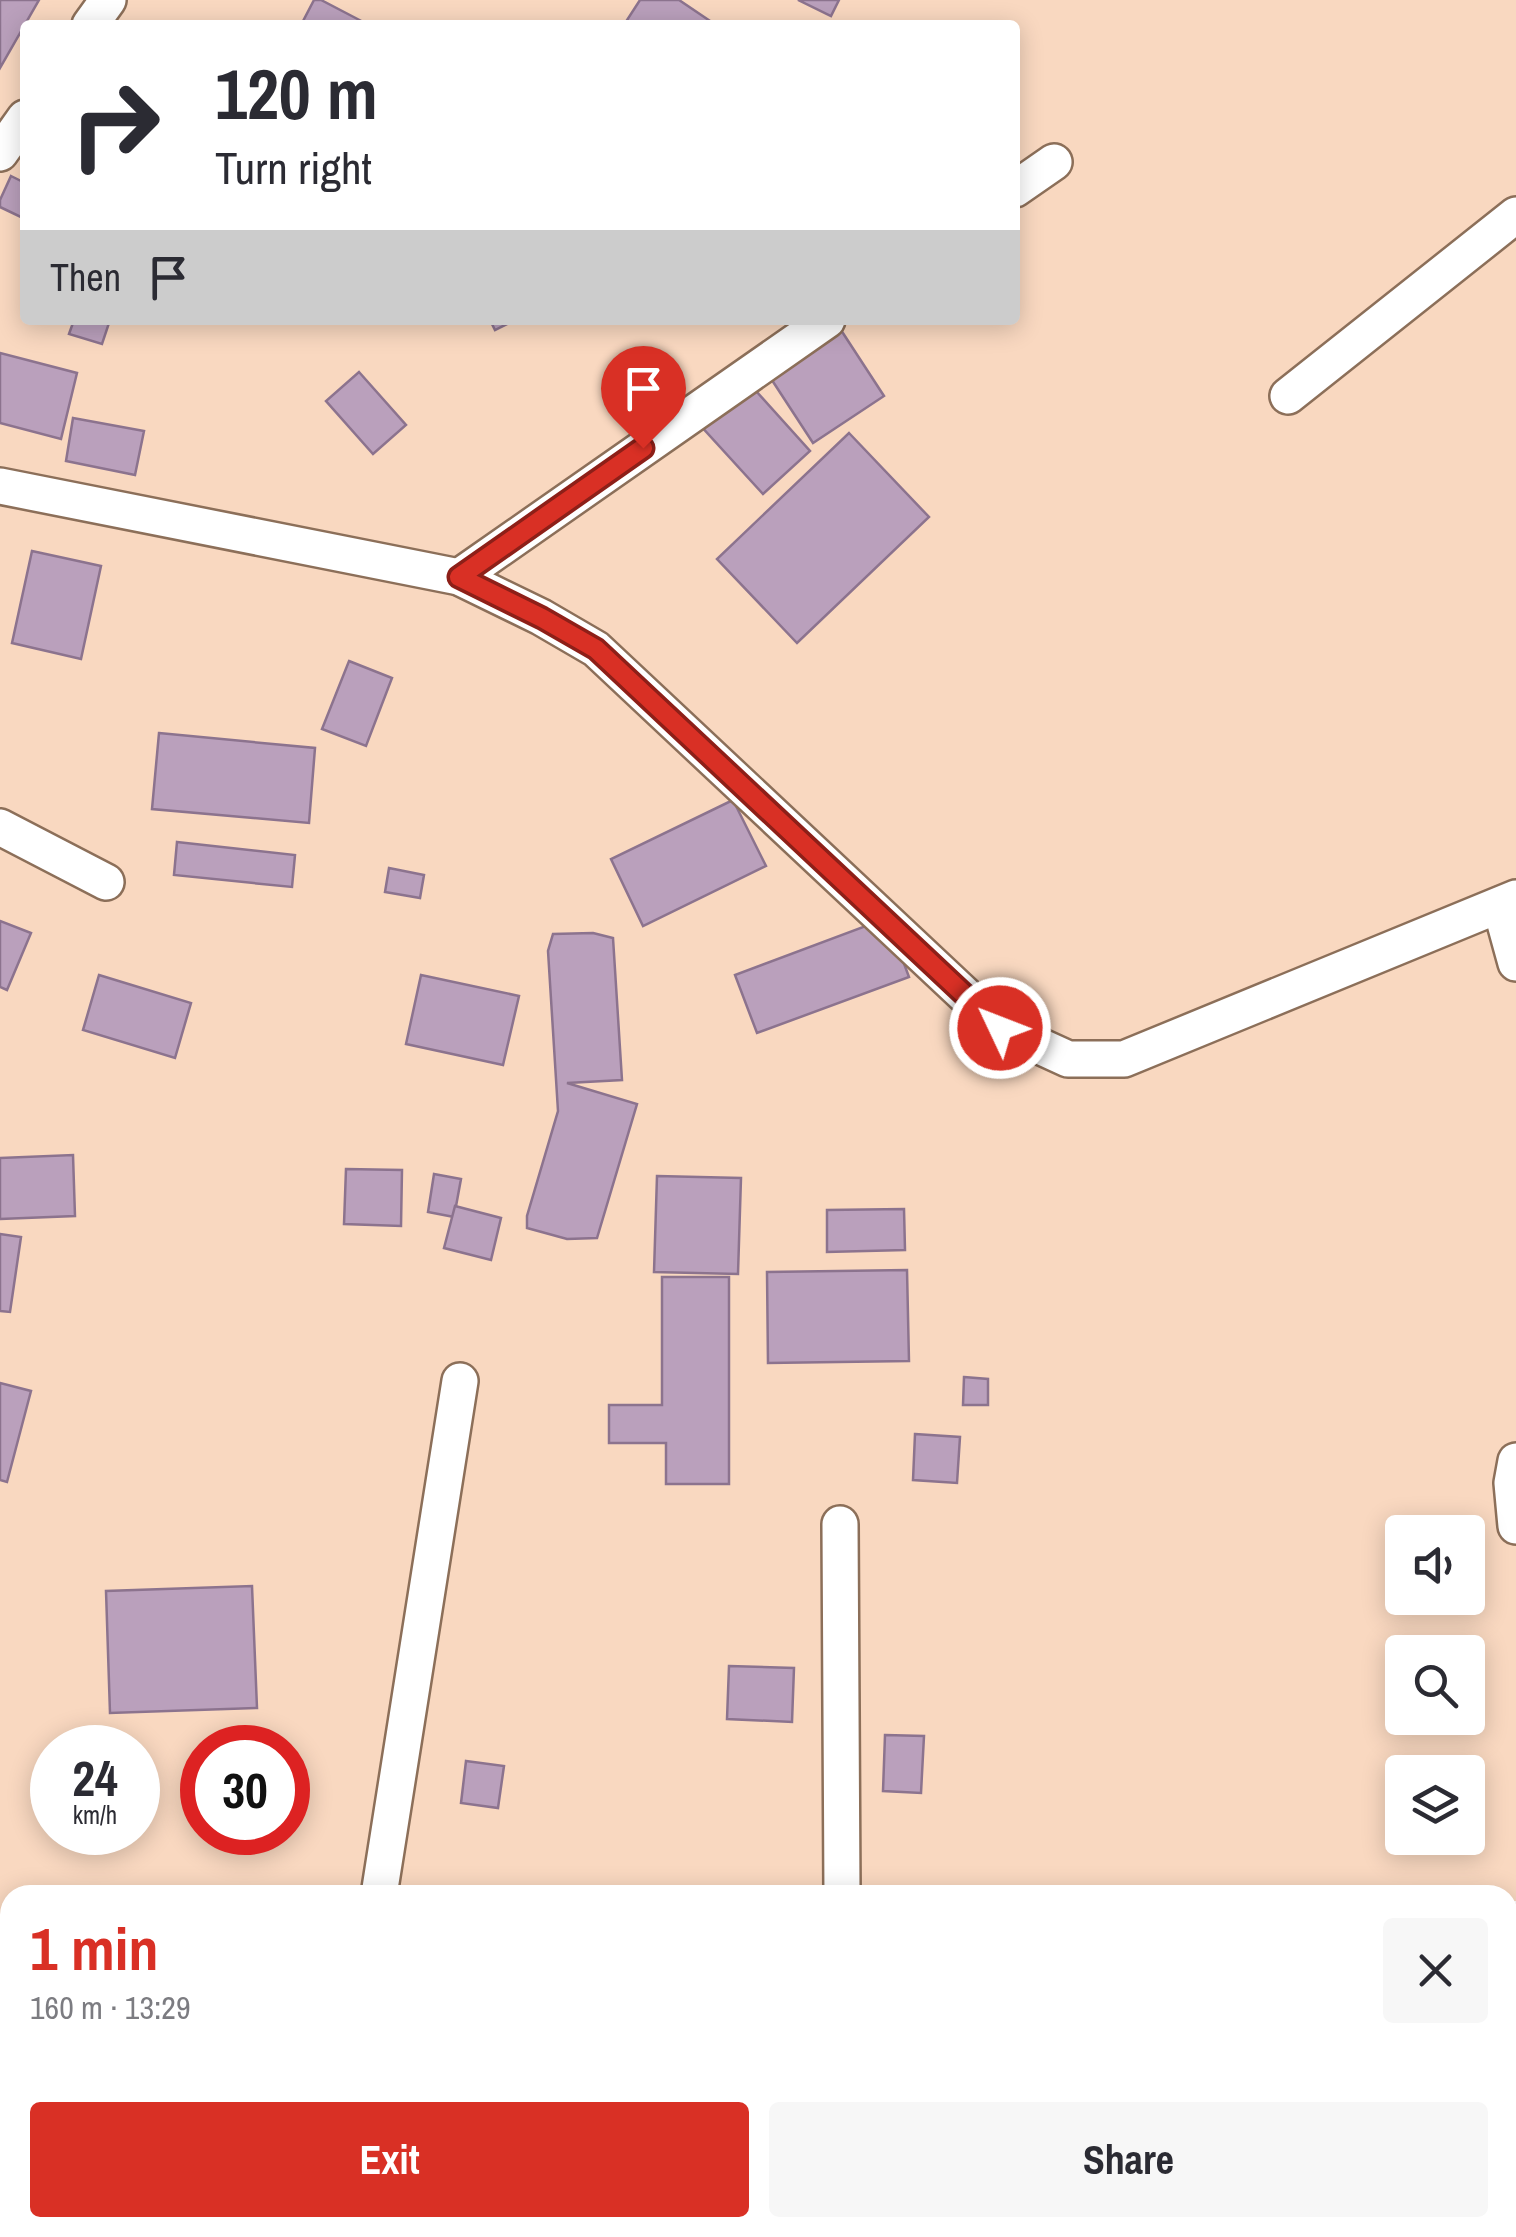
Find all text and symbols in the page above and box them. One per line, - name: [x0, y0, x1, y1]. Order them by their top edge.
- text: 120 m: [215, 47, 378, 141]
- icon: right: [50, 60, 180, 190]
- text: Turn right: [215, 137, 372, 198]
- icon: arrive: [141, 250, 196, 305]
- text: Then: [50, 252, 121, 303]
- pin: [601, 346, 686, 449]
- icon: arrive: [616, 361, 671, 416]
- position arrow: [948, 976, 1052, 1080]
- map controls: [1385, 1515, 1485, 1855]
- button: sound: [1385, 1515, 1485, 1615]
- button: search: [1385, 1635, 1485, 1735]
- speed limit sign: 30: [180, 1725, 310, 1855]
- text: 24: [72, 1744, 118, 1812]
- button: layers: [1385, 1755, 1485, 1855]
- text: km/h: [73, 1798, 117, 1832]
- text: 1 min: [30, 1908, 159, 1989]
- button: close: [1383, 1918, 1488, 2023]
- text: 160 m · 13:29: [30, 1986, 190, 2029]
- button: Exit: [30, 2102, 749, 2217]
- button: Share: [769, 2102, 1488, 2217]

